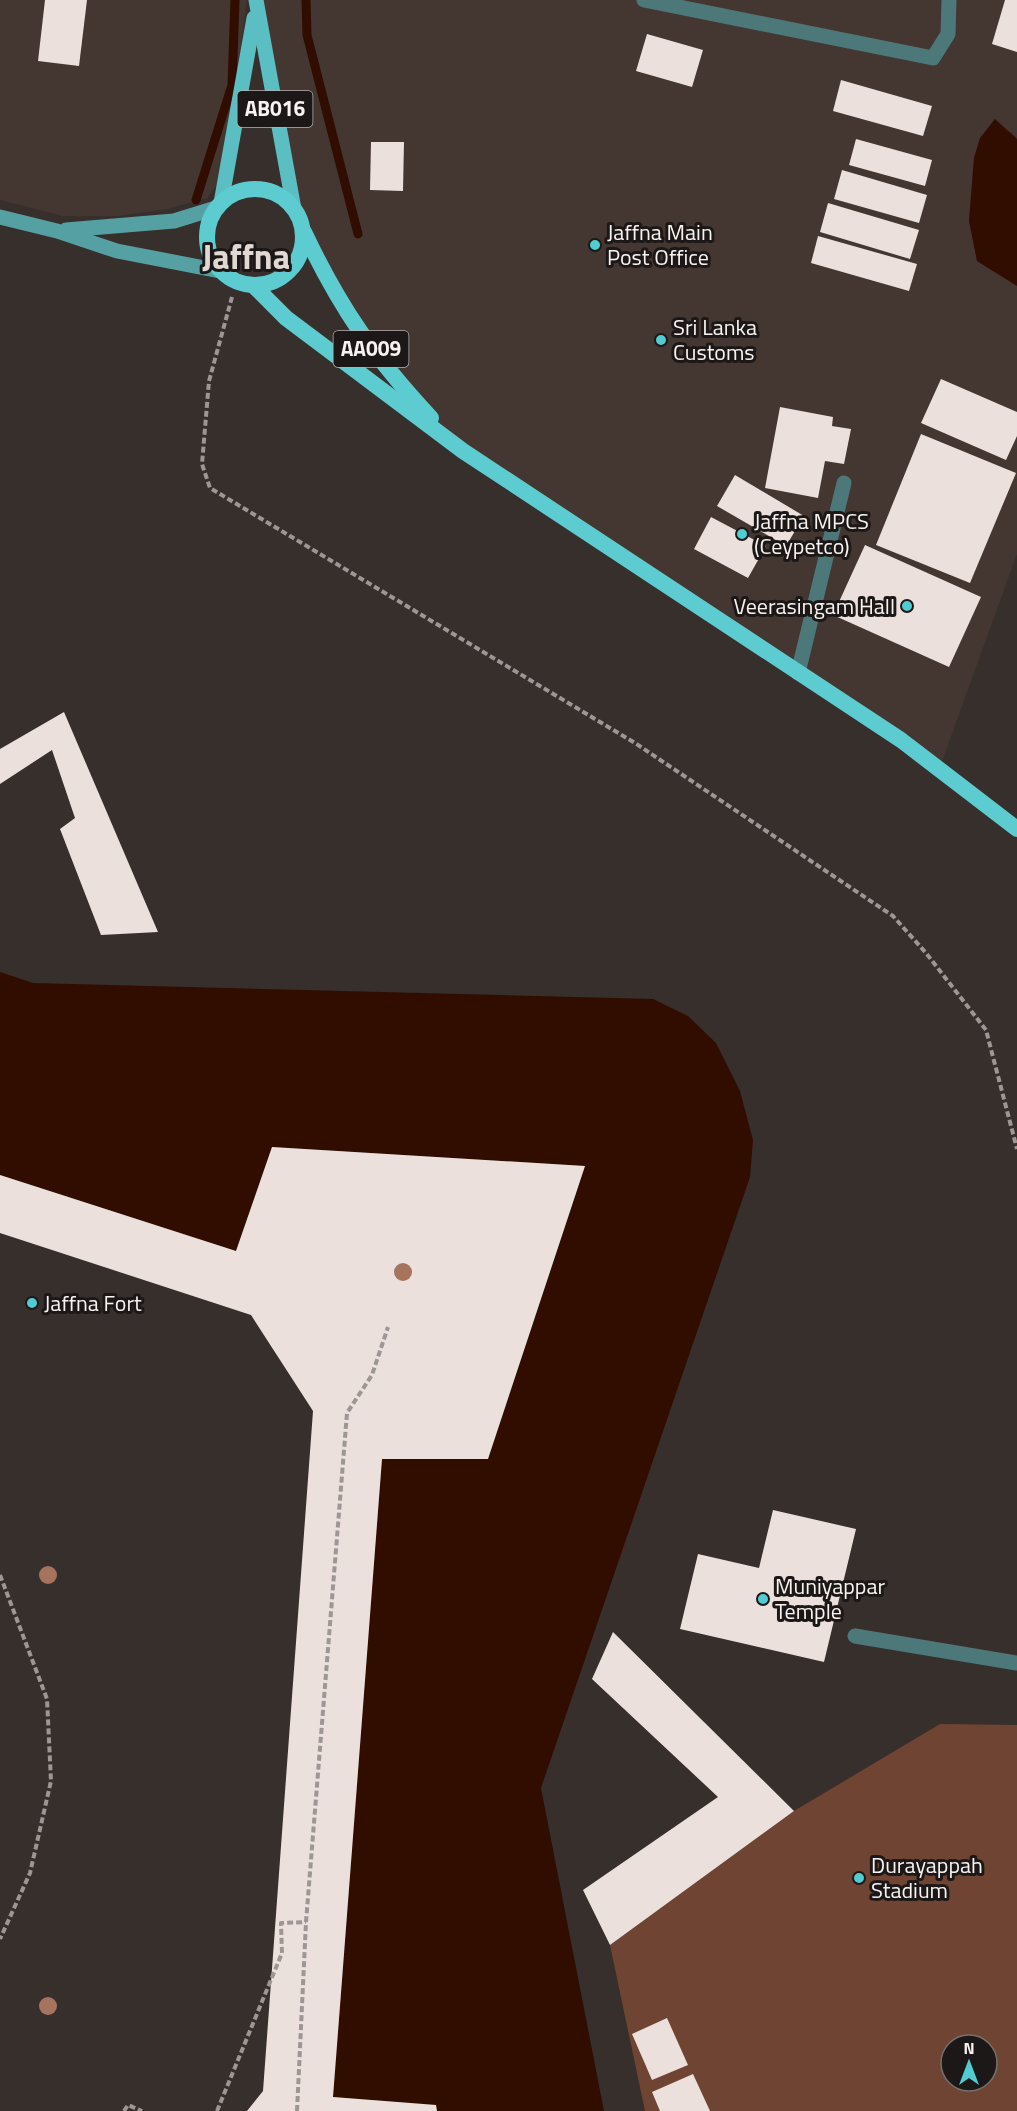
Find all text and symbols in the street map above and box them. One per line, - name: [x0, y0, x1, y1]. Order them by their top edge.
- road number: AB016: [238, 91, 312, 127]
- place label: Jaffna Main Post Office: [607, 215, 713, 274]
- district label: Jaffna: [202, 230, 290, 282]
- marker: Jaffna Main Post Office: [588, 238, 602, 252]
- place label: Sri Lanka Customs: [673, 310, 757, 369]
- road number: AA009: [334, 331, 409, 367]
- marker: Sri Lanka Customs: [654, 333, 668, 347]
- place label: Jaffna MPCS (Ceypetco): [754, 504, 869, 563]
- marker: Jaffna MPCS (Ceypetco): [735, 527, 749, 541]
- place label: Veerasingam Hall: [734, 589, 895, 623]
- marker: Veerasingam Hall: [900, 599, 914, 613]
- place label: Jaffna Fort: [44, 1286, 142, 1320]
- marker: Jaffna Fort: [25, 1296, 39, 1310]
- place label: Muniyappar Temple: [775, 1569, 885, 1628]
- marker: Muniyappar Temple: [756, 1592, 770, 1606]
- place label: Durayappah Stadium: [871, 1848, 983, 1907]
- marker: Durayappah Stadium: [852, 1871, 866, 1885]
- north arrow: [939, 2033, 999, 2093]
- text: N: [963, 2036, 975, 2060]

